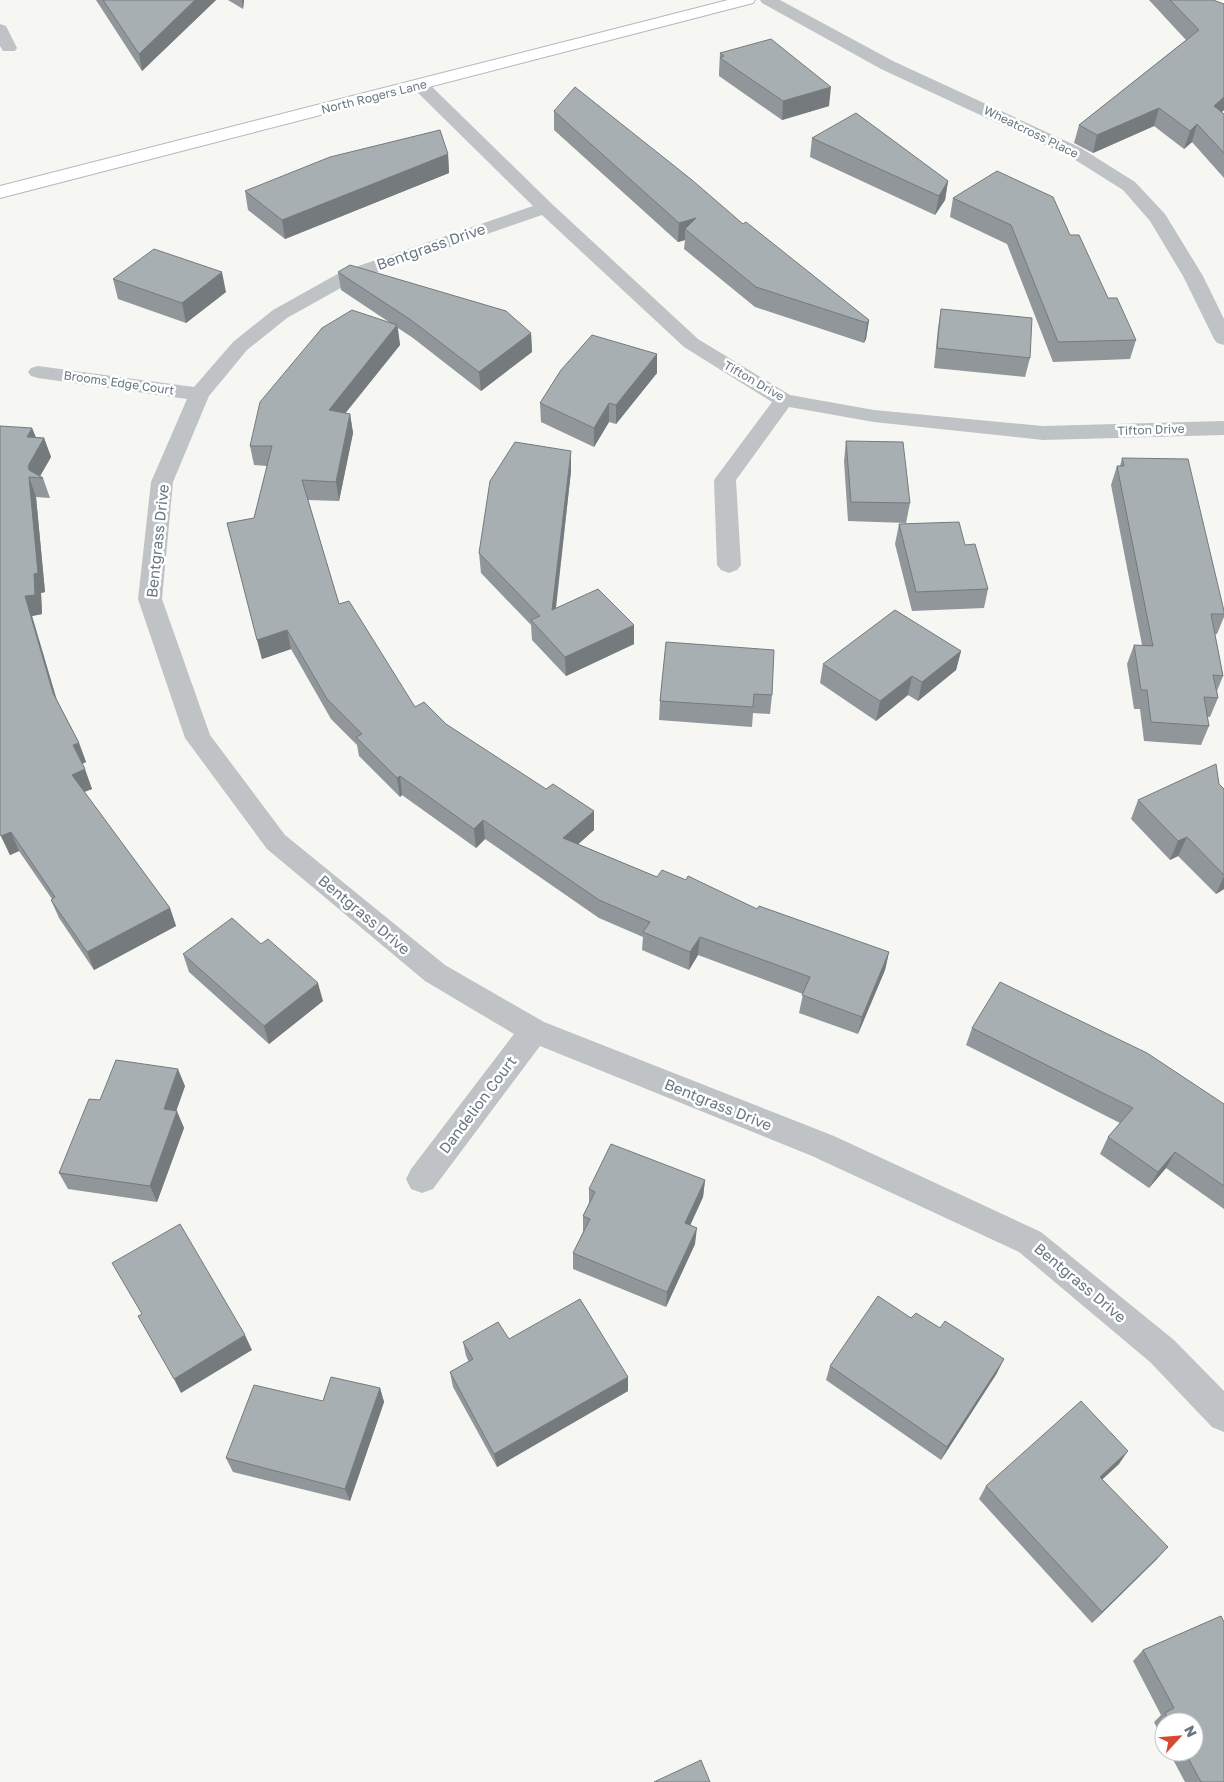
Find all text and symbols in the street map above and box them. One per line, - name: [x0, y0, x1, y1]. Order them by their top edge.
- street label: North Rogers Lane: [320, 76, 428, 117]
- street label: Wheatcross Place: [981, 102, 1081, 161]
- street label: Bentgrass Drive: [374, 219, 488, 273]
- street label: Tifton Drive: [721, 357, 787, 404]
- street label: Brooms Edge Court: [63, 367, 175, 398]
- street label: Tifton Drive: [1117, 421, 1185, 438]
- street label: Bentgrass Drive: [142, 483, 172, 599]
- street label: Bentgrass Drive: [315, 871, 414, 958]
- street label: Dandelion Court: [435, 1052, 520, 1157]
- street label: Bentgrass Drive: [662, 1074, 775, 1134]
- street label: Bentgrass Drive: [1031, 1239, 1130, 1326]
- north arrow: [1154, 1712, 1204, 1762]
- text: N: [1181, 1723, 1201, 1740]

